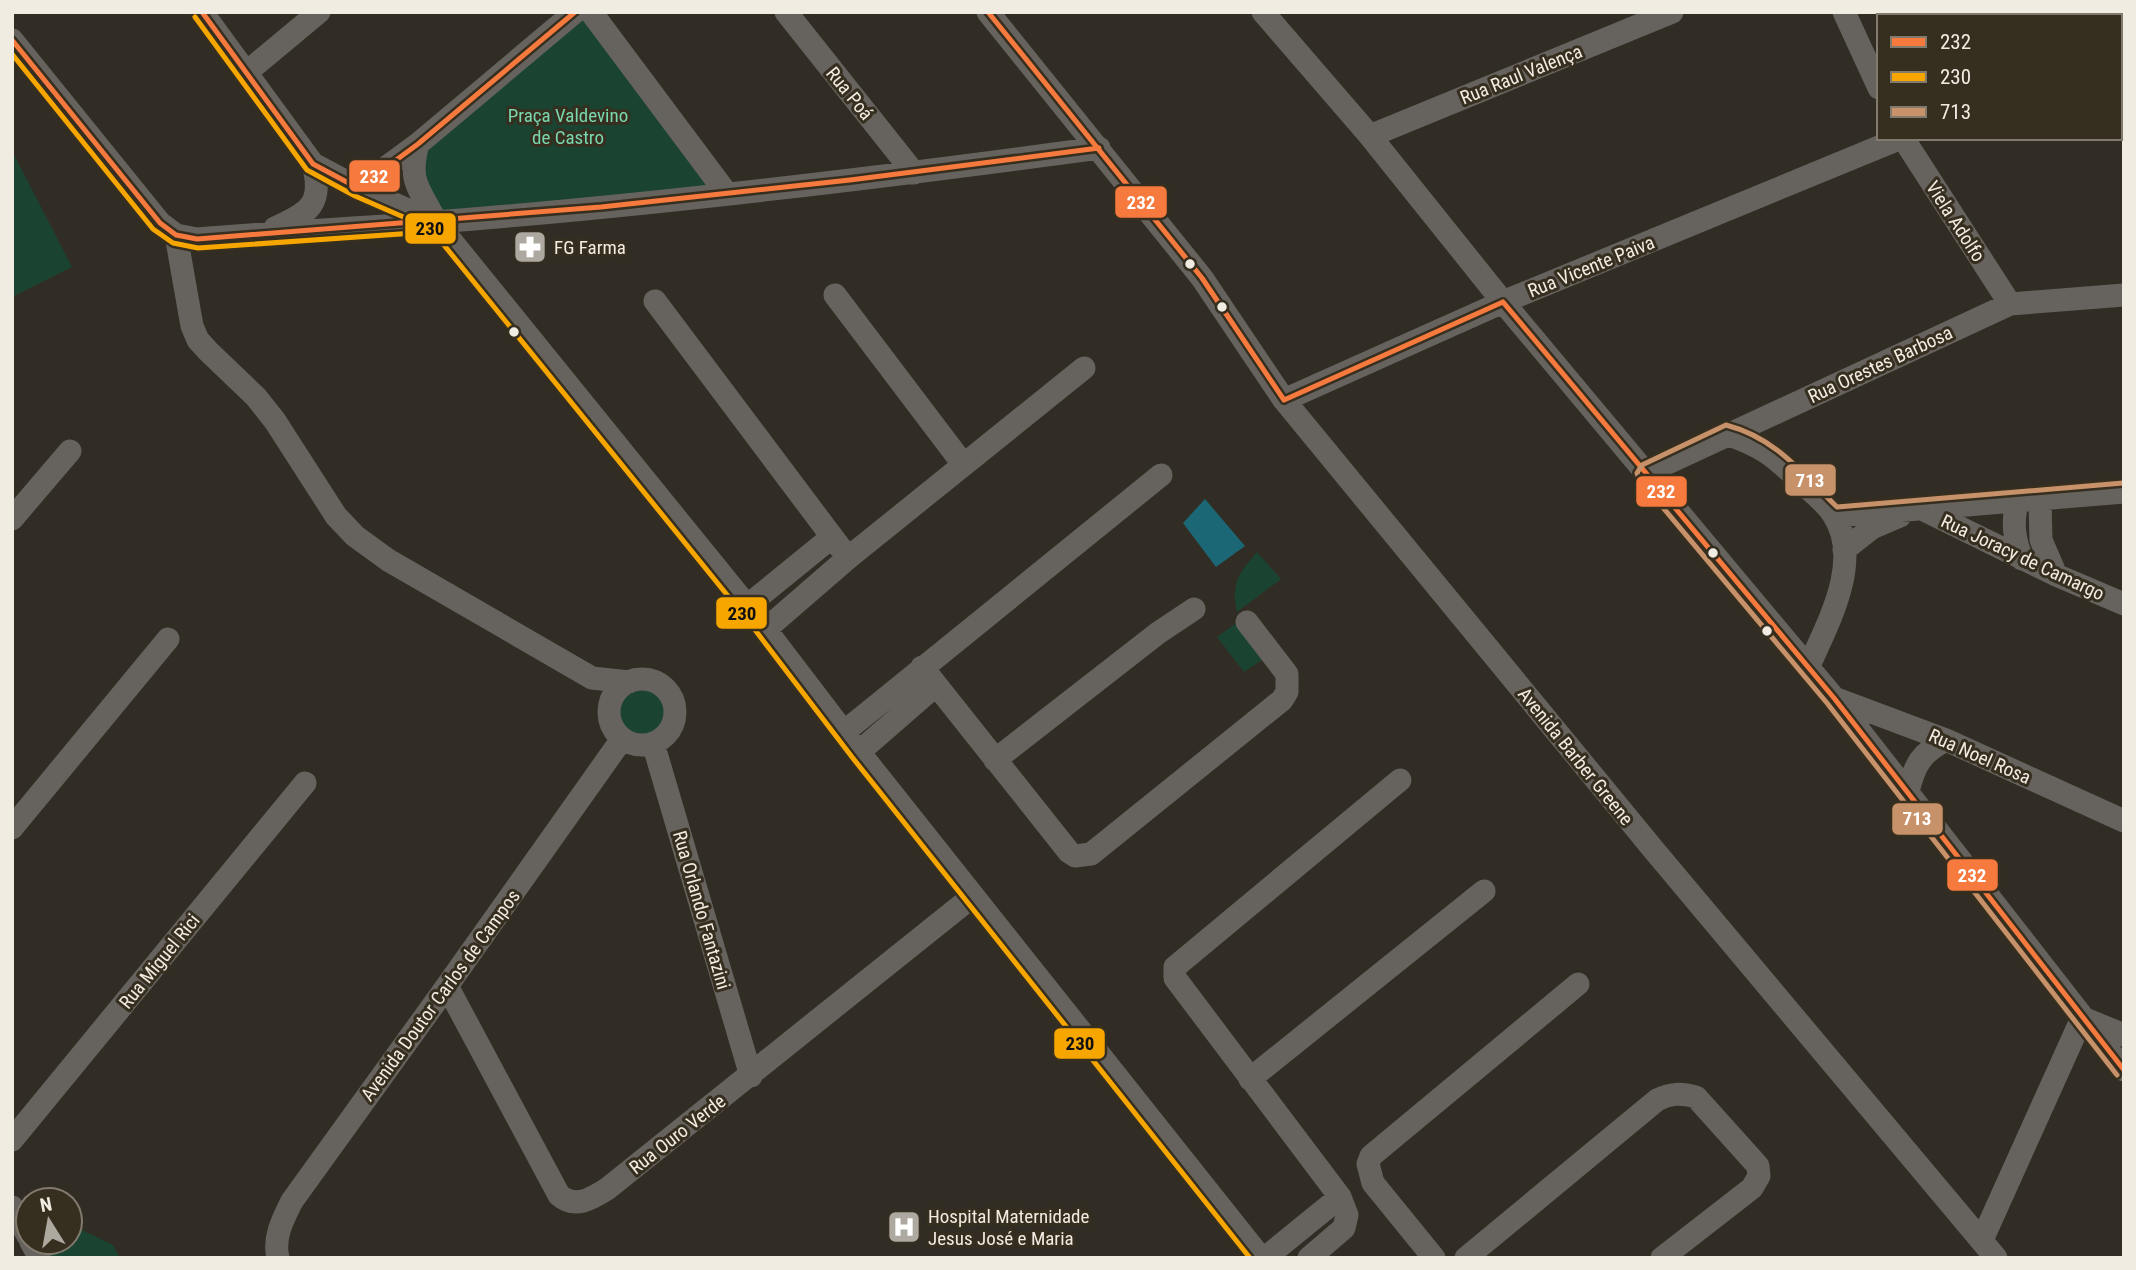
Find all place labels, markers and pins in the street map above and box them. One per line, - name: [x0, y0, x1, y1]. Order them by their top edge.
- pharmacy icon: FG Farma: [511, 228, 549, 266]
- place label: FG Farma: [554, 236, 626, 259]
- unlabelled marker: [1183, 257, 1197, 271]
- unlabelled marker: [1215, 300, 1229, 314]
- unlabelled marker: [507, 325, 521, 339]
- unlabelled marker: [1706, 546, 1720, 560]
- unlabelled marker: [1760, 624, 1774, 638]
- place label: Hospital Maternidade Jesus José e Maria: [928, 1205, 1089, 1250]
- hospital icon: Hospital Maternidade Jesus José e Maria: [885, 1208, 923, 1246]

